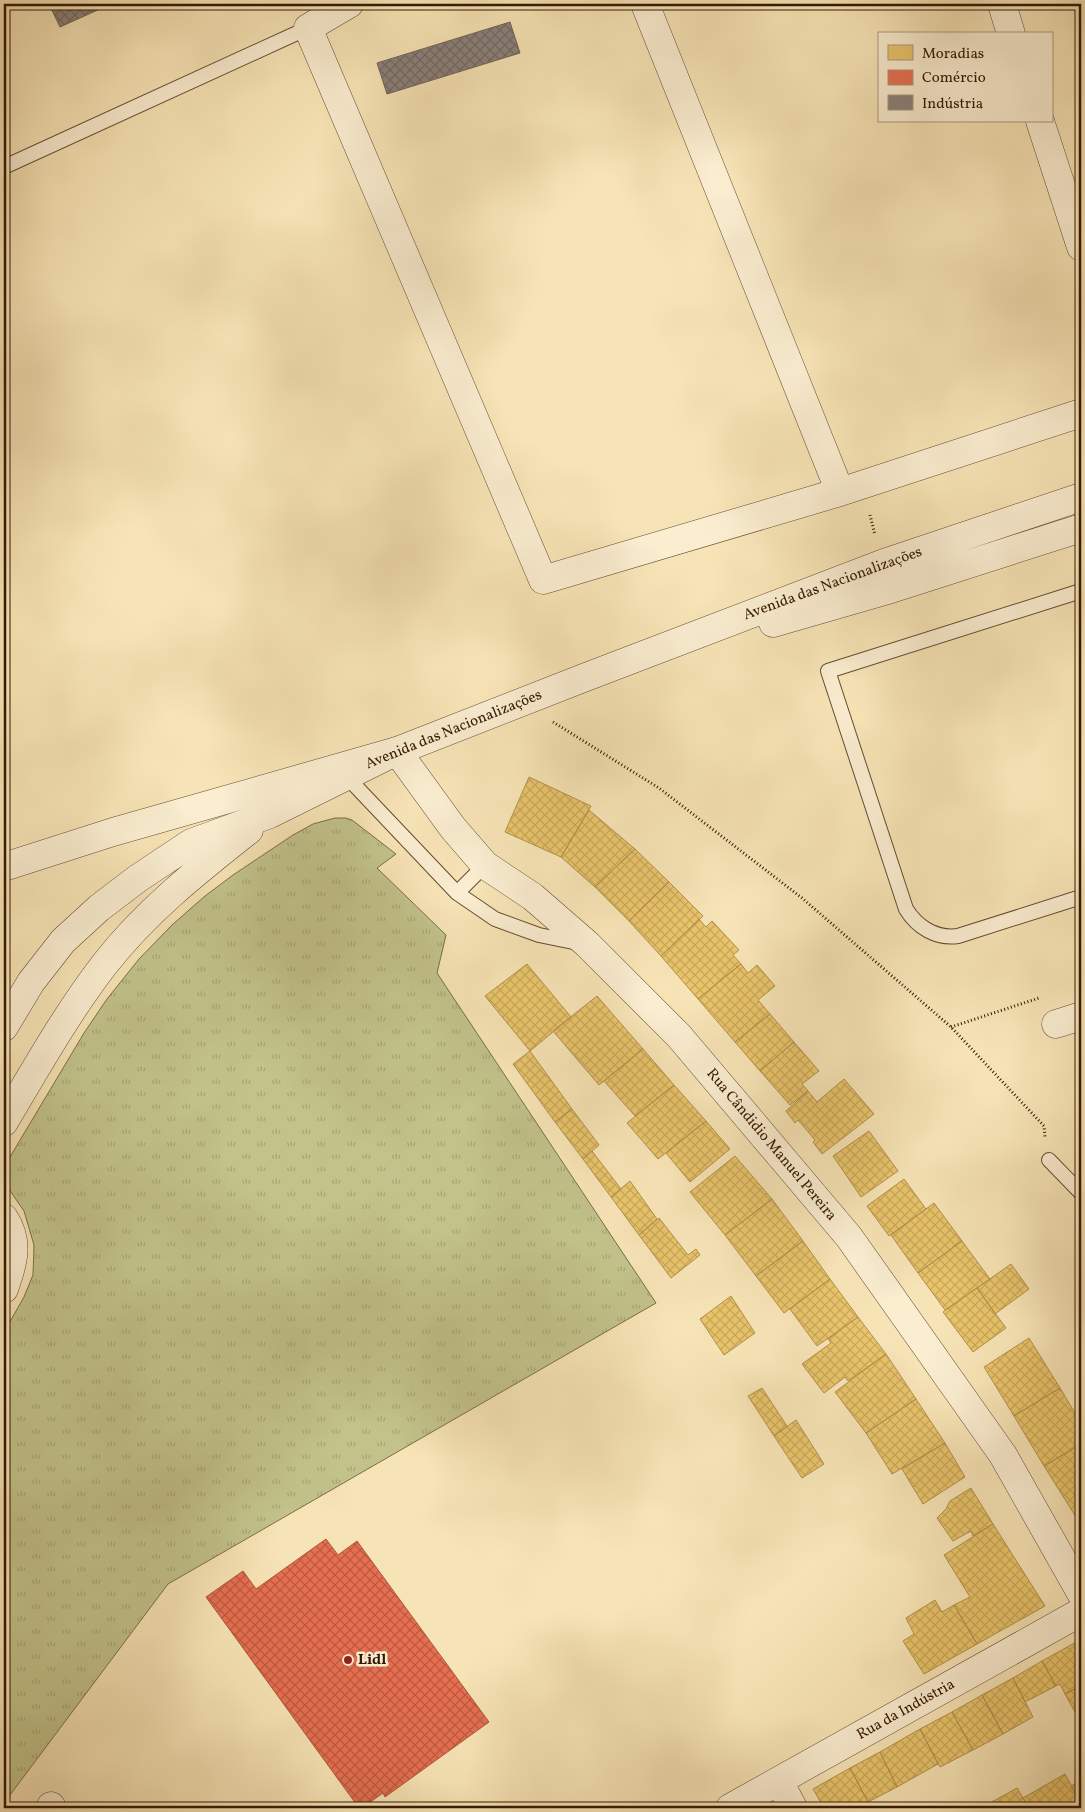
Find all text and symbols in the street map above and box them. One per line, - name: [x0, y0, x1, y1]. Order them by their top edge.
- legend: [878, 32, 1052, 122]
- text: Moradias: [922, 44, 984, 65]
- text: Comércio: [922, 68, 986, 89]
- text: Indústria: [922, 94, 983, 115]
- street label: Avenida das Nacionalizações: [741, 542, 925, 626]
- street label: Avenida das Nacionalizações: [363, 685, 545, 775]
- street label: Rua Cândidio Manuel Pereira: [701, 1064, 841, 1226]
- place label: Lidl: [358, 1650, 386, 1671]
- marker: Lidl: [342, 1654, 354, 1666]
- street label: Rua da Indústria: [853, 1674, 959, 1746]

